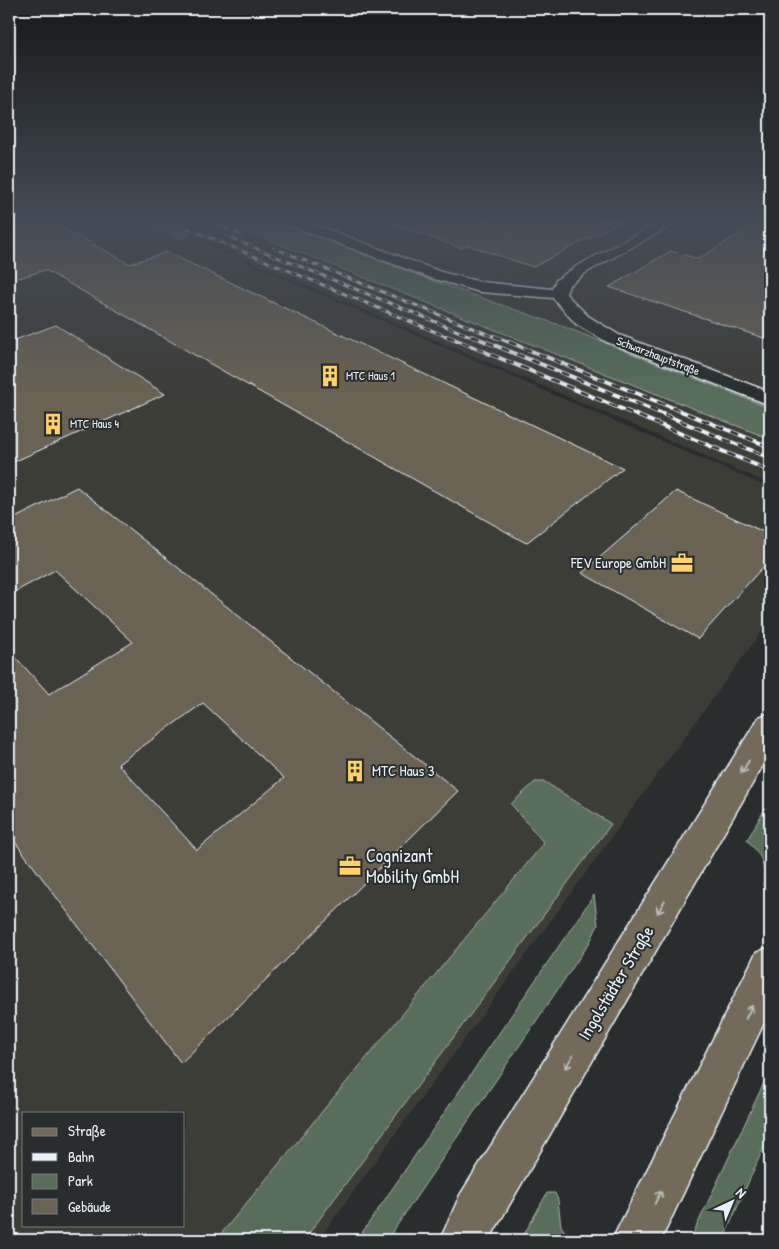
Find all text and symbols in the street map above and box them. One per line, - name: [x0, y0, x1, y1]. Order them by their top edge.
- street label: Schwarzhauptstraße: [614, 332, 703, 379]
- building icon: MTC Haus 1: [317, 363, 343, 389]
- place label: MTC Haus 1: [346, 367, 395, 384]
- building icon: MTC Haus 4: [40, 411, 66, 437]
- place label: MTC Haus 4: [70, 415, 120, 432]
- office icon: FEV Europe GmbH: [669, 550, 695, 576]
- place label: FEV Europe GmbH: [570, 552, 666, 573]
- building icon: MTC Haus 3: [342, 758, 368, 784]
- place label: MTC Haus 3: [372, 760, 435, 781]
- one-way arrow: [739, 760, 749, 774]
- place label: Cognizant Mobility GmbH: [366, 843, 459, 889]
- office icon: Cognizant Mobility GmbH: [337, 853, 363, 879]
- one-way arrow: [656, 899, 666, 914]
- street label: Ingolstädter Straße: [572, 921, 660, 1045]
- one-way arrow: [744, 1004, 754, 1019]
- one-way arrow: [564, 1054, 574, 1068]
- legend: [22, 1112, 185, 1226]
- text: Straße: [68, 1120, 106, 1141]
- text: Bahn: [68, 1146, 95, 1167]
- text: Park: [68, 1170, 93, 1191]
- north arrow: [706, 1176, 756, 1226]
- text: N: [732, 1183, 751, 1202]
- one-way arrow: [653, 1189, 663, 1204]
- text: Gebäude: [68, 1196, 111, 1217]

